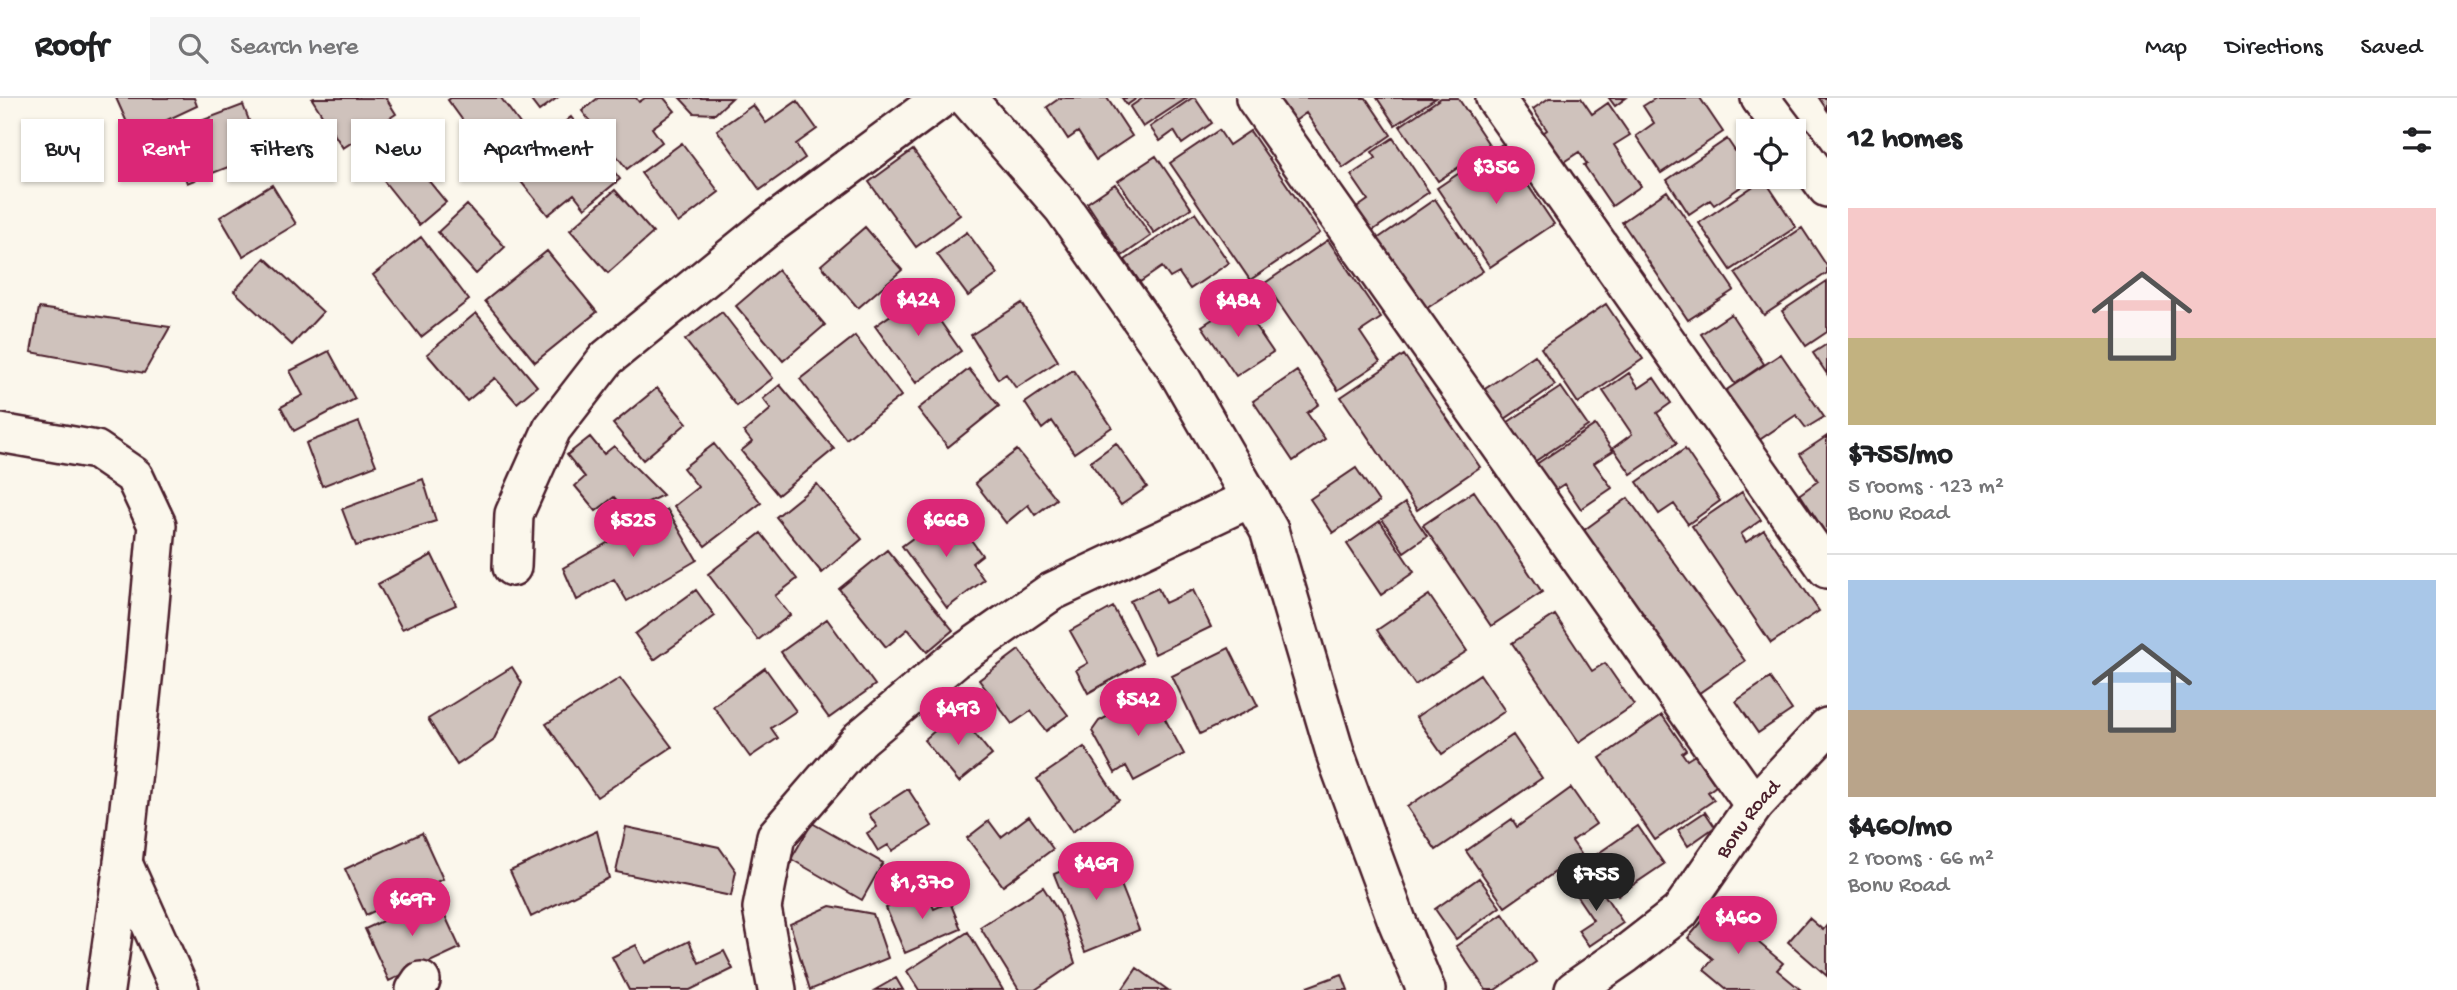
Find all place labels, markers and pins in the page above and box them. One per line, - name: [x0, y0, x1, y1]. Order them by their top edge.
- pin: $356: [1455, 146, 1537, 206]
- pin: $424: [877, 278, 959, 338]
- pin: $484: [1197, 280, 1279, 339]
- pin: $525: [592, 500, 674, 559]
- pin: $668: [905, 500, 987, 559]
- pin: $542: [1097, 678, 1179, 738]
- pin: $493: [917, 688, 999, 747]
- pin: $469: [1055, 842, 1137, 902]
- pin: $755: [1555, 854, 1637, 913]
- pin: $1,370: [865, 862, 979, 921]
- pin: $697: [371, 878, 453, 938]
- pin: $460: [1697, 896, 1779, 956]

